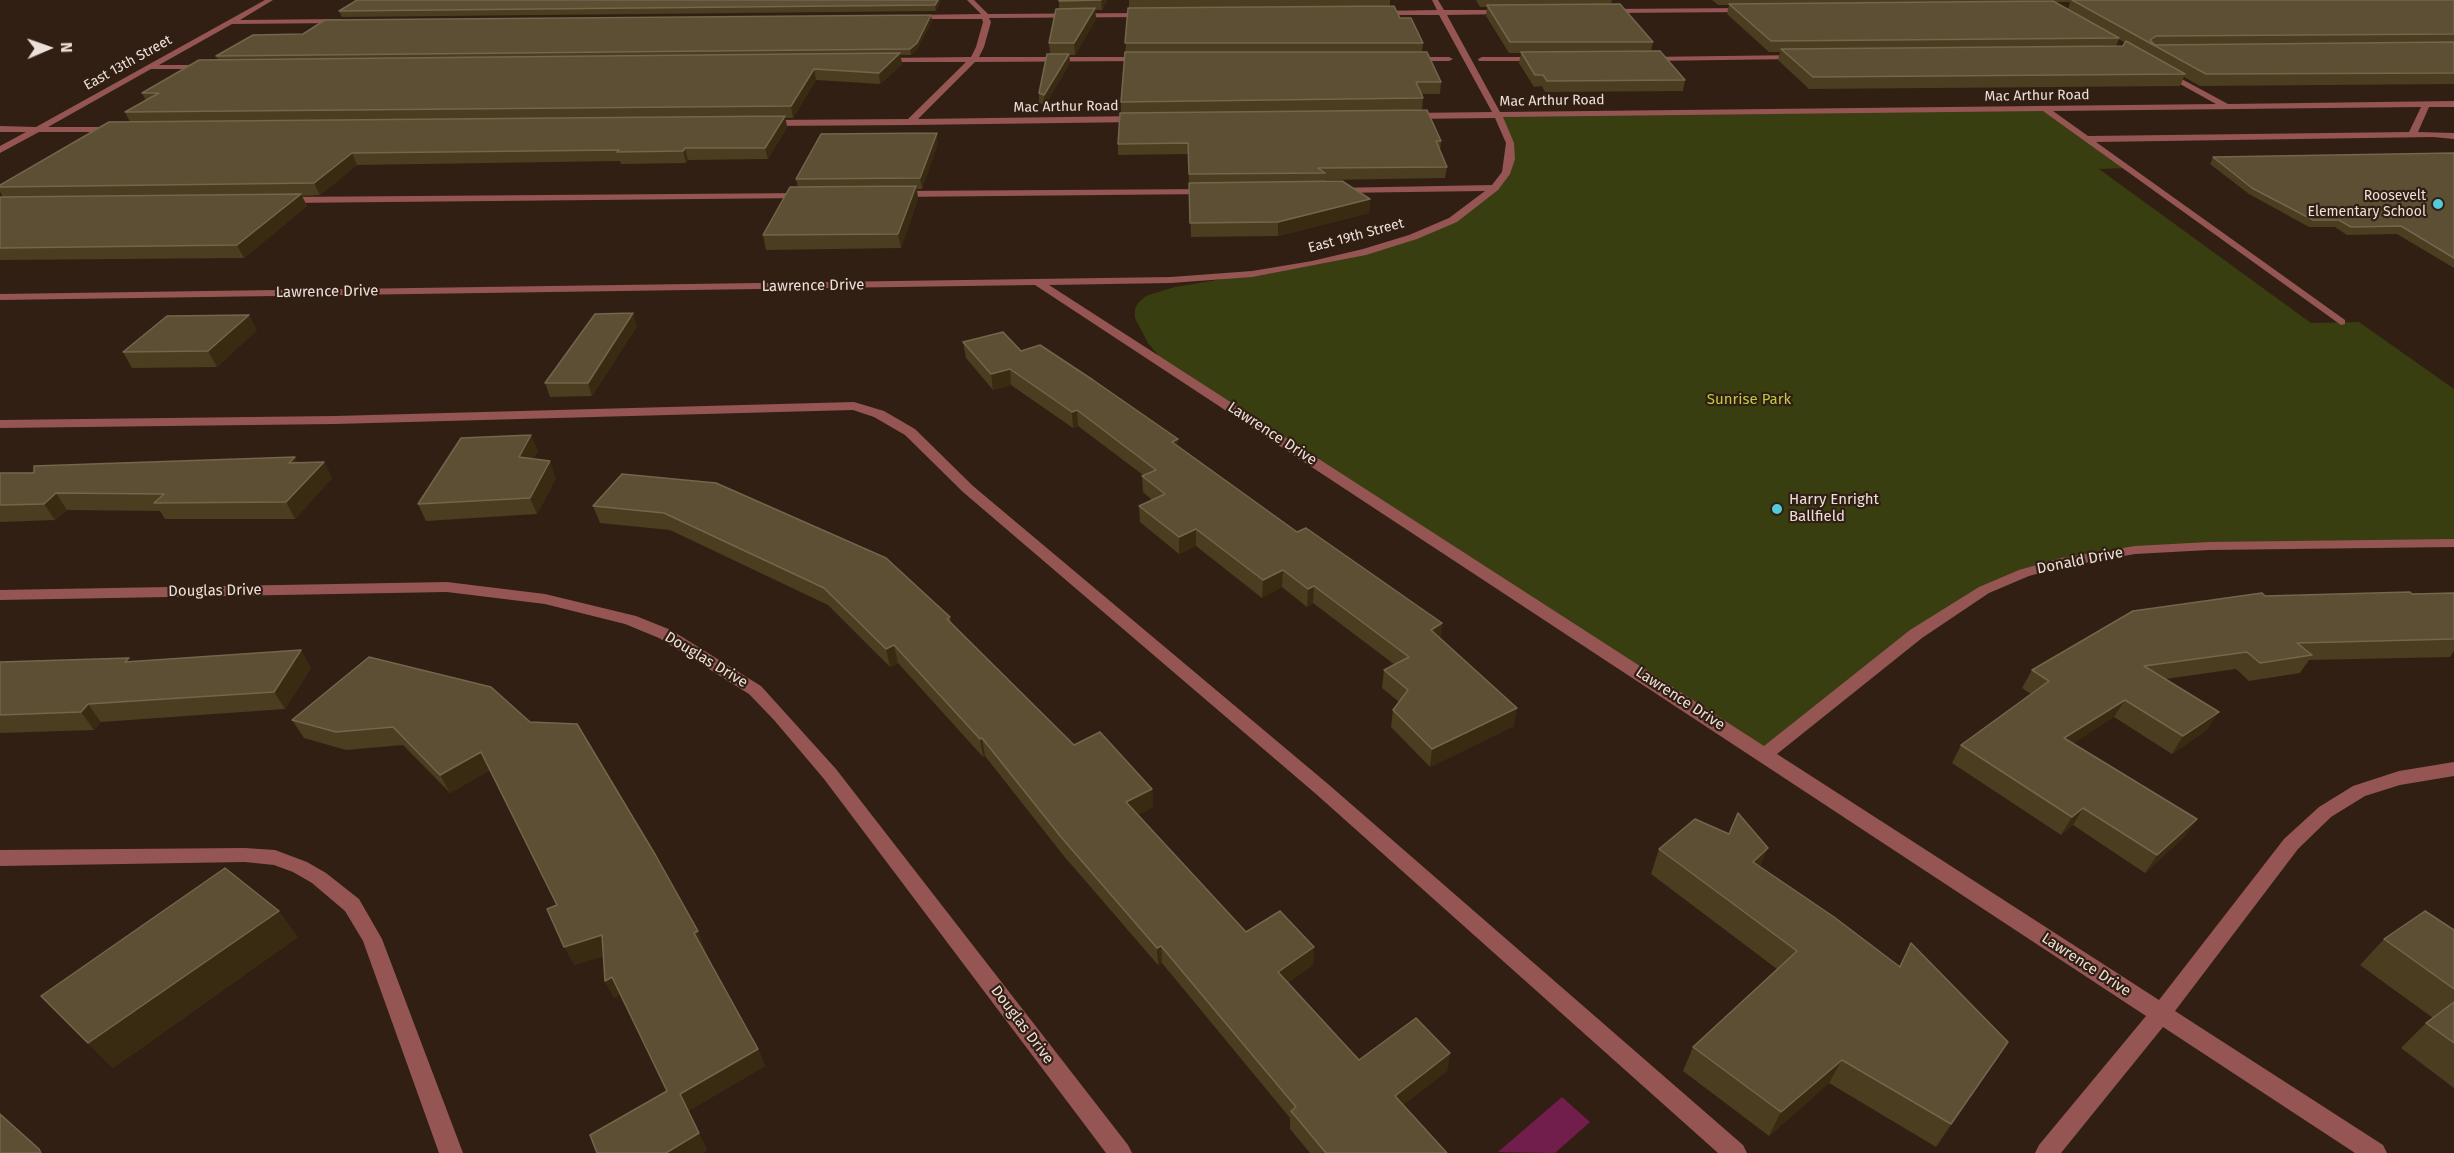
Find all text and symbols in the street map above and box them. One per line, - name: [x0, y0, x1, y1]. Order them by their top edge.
- north arrow: [18, 18, 78, 78]
- street label: East 13th Street: [81, 32, 175, 94]
- text: N: [57, 42, 76, 53]
- street label: Mac Arthur Road: [1984, 87, 2090, 105]
- street label: Mac Arthur Road: [1499, 92, 1605, 110]
- street label: Mac Arthur Road: [1013, 98, 1119, 116]
- place label: Roosevelt Elementary School: [2308, 188, 2426, 220]
- marker: Roosevelt Elementary School: [2431, 197, 2445, 211]
- street label: East 19th Street: [1306, 215, 1406, 257]
- street label: Lawrence Drive: [762, 276, 864, 296]
- street label: Lawrence Drive: [276, 282, 378, 302]
- park label: Sunrise Park: [1707, 391, 1791, 409]
- street label: Lawrence Drive: [1224, 398, 1320, 470]
- place label: Harry Enright Ballfield: [1789, 491, 1879, 526]
- marker: Harry Enright Ballfield: [1770, 502, 1784, 516]
- street label: Donald Drive: [2035, 544, 2125, 578]
- street label: Douglas Drive: [168, 581, 262, 601]
- street label: Douglas Drive: [661, 628, 751, 692]
- street label: Lawrence Drive: [1632, 663, 1728, 735]
- street label: Lawrence Drive: [2038, 929, 2134, 1001]
- street label: Douglas Drive: [987, 982, 1057, 1068]

